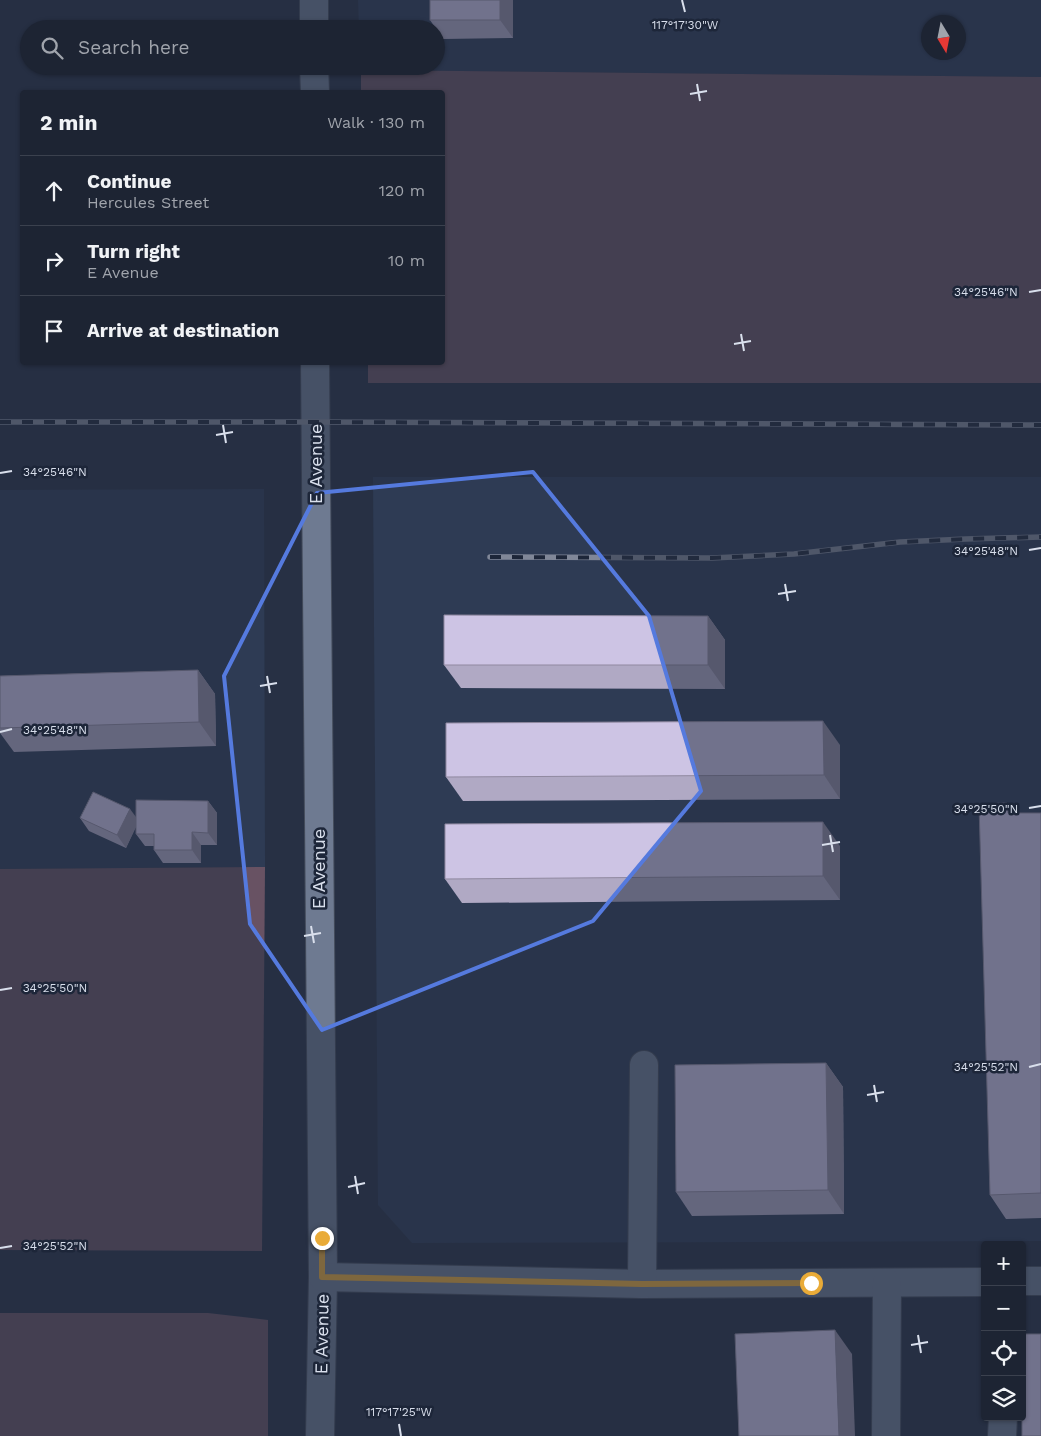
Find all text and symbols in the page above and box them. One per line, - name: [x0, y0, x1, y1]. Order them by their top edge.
- north arrow: [921, 15, 966, 60]
- text: 117°17'30"W: [652, 18, 719, 32]
- search box: [20, 20, 445, 75]
- icon: search: [38, 34, 66, 62]
- text: Search here: [78, 36, 189, 59]
- text: 2 min: [40, 110, 97, 135]
- text: Walk · 130 m: [327, 113, 425, 132]
- text: Continue: [87, 170, 171, 193]
- icon: ahead: [40, 177, 68, 205]
- text: 120 m: [379, 181, 425, 200]
- text: Hercules Street: [87, 193, 209, 212]
- text: Turn right: [87, 240, 180, 263]
- icon: right: [40, 247, 68, 275]
- text: 10 m: [388, 251, 425, 270]
- text: E Avenue: [87, 263, 159, 282]
- text: 34°25'46"N: [954, 285, 1018, 299]
- icon: arrive: [40, 317, 68, 345]
- text: Arrive at destination: [87, 319, 279, 342]
- street label: E Avenue: [305, 424, 326, 504]
- text: 34°25'46"N: [23, 465, 87, 479]
- text: 34°25'48"N: [954, 544, 1018, 558]
- text: 34°25'48"N: [23, 723, 87, 737]
- text: 34°25'50"N: [954, 802, 1018, 816]
- street label: E Avenue: [308, 829, 329, 909]
- text: 34°25'50"N: [23, 981, 87, 995]
- text: 34°25'52"N: [954, 1060, 1018, 1074]
- route end: [311, 1227, 334, 1250]
- text: 34°25'52"N: [23, 1239, 87, 1253]
- map controls: [981, 1241, 1026, 1421]
- button: +: [981, 1241, 1026, 1286]
- route start: [800, 1272, 823, 1295]
- button: −: [981, 1286, 1026, 1331]
- street label: E Avenue: [310, 1294, 333, 1374]
- button: locate: [981, 1331, 1026, 1376]
- button: layers: [981, 1376, 1026, 1421]
- text: 117°17'25"W: [366, 1405, 433, 1419]

